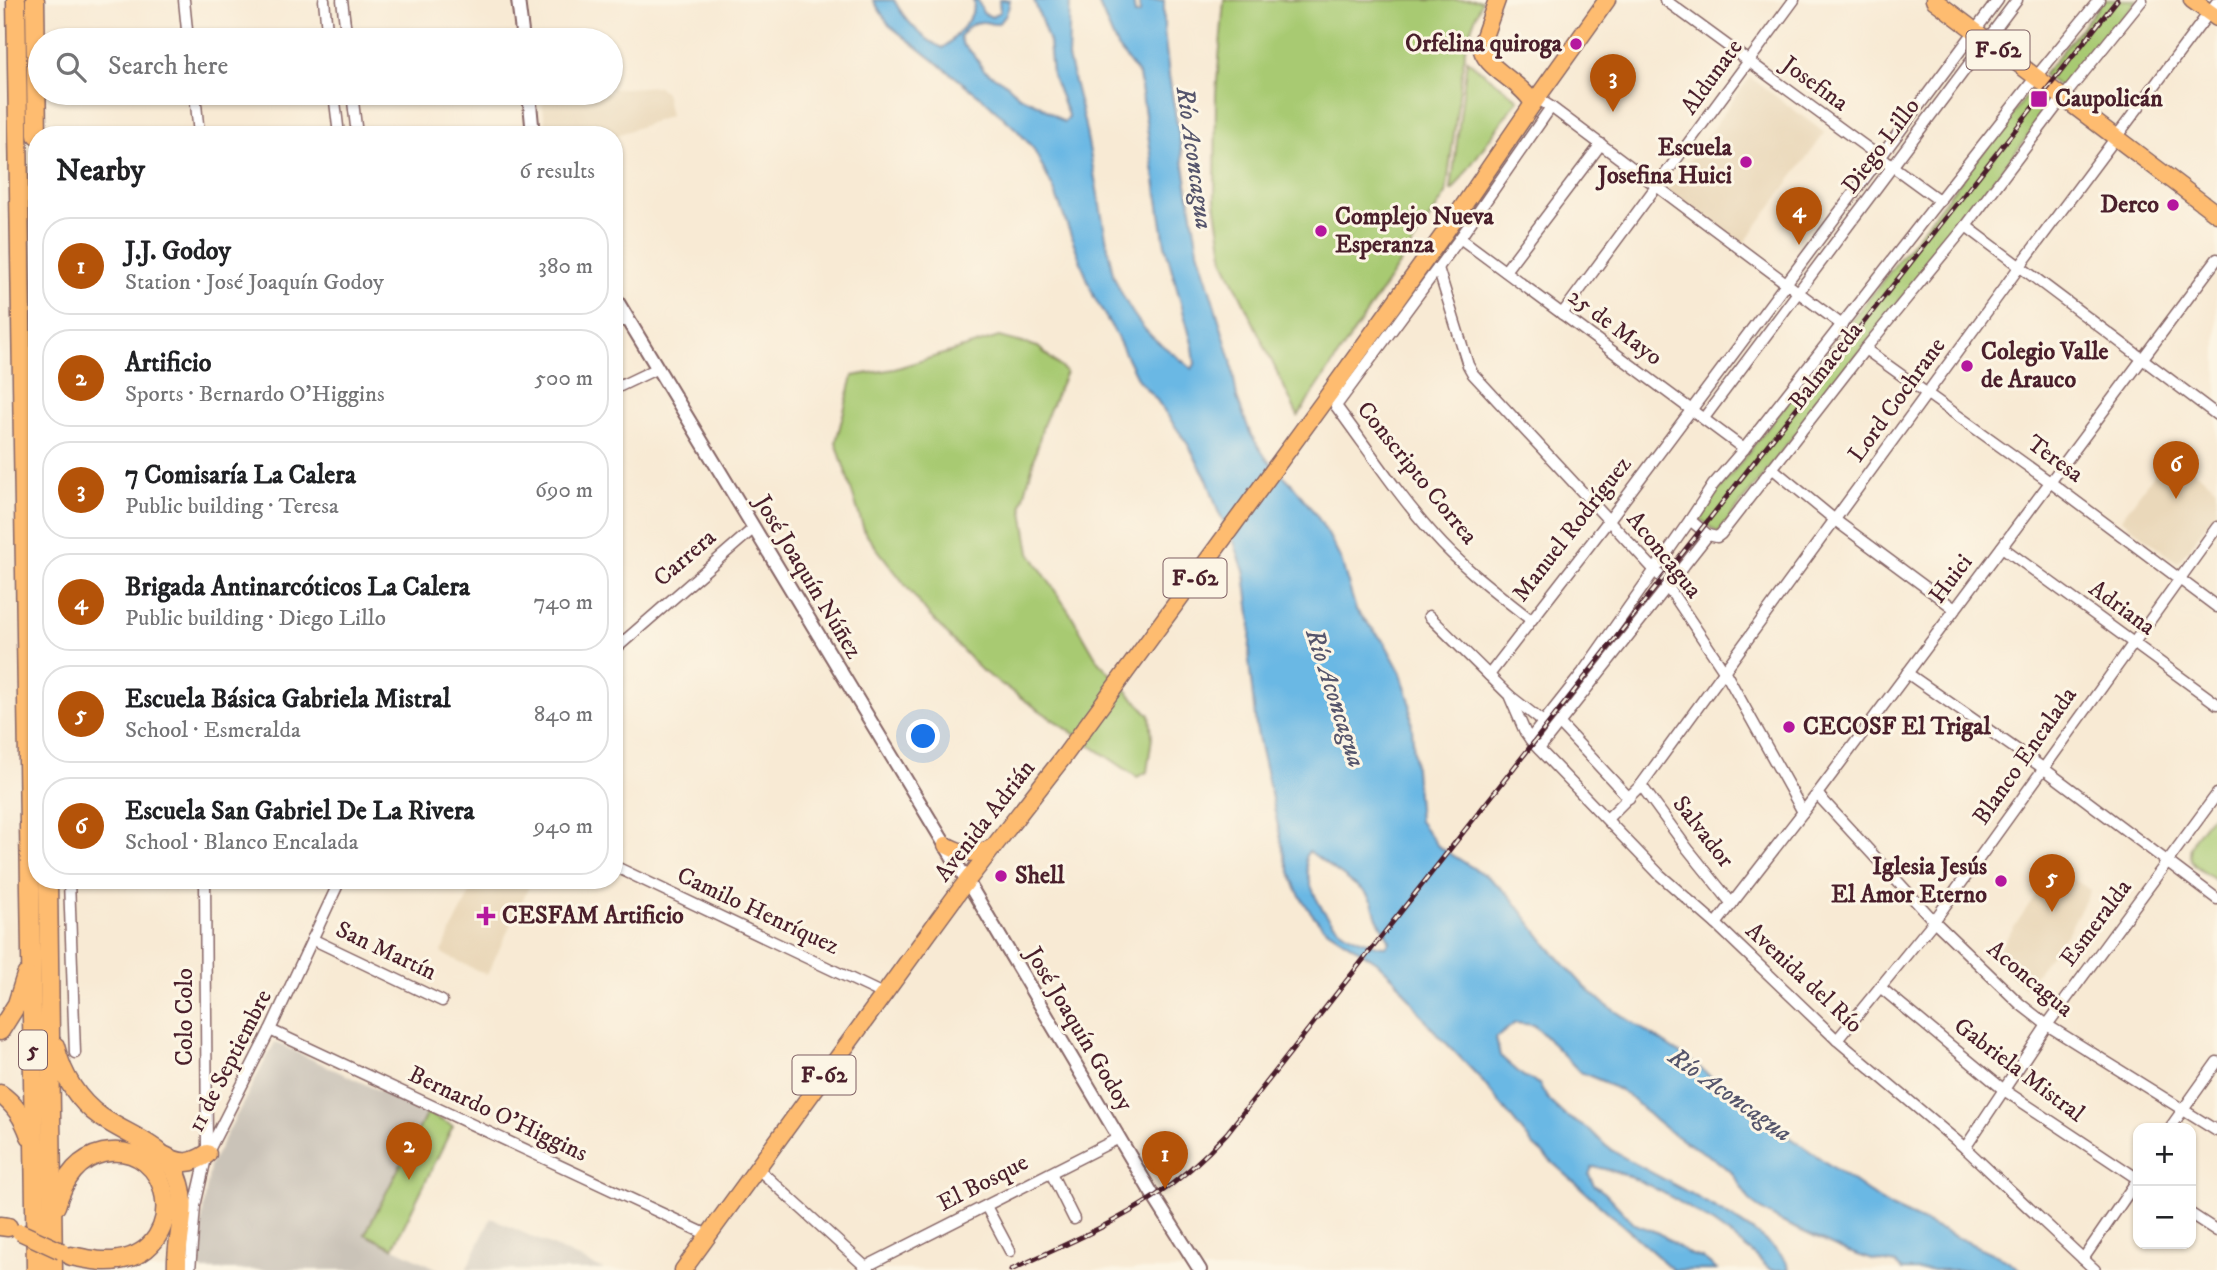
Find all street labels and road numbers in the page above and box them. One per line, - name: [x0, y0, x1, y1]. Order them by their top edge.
- road number: F-62: [1966, 31, 2030, 70]
- street label: Aldunate: [1674, 33, 1750, 121]
- street label: Josefina: [1774, 49, 1855, 119]
- street label: Diego Lillo: [1835, 92, 1927, 200]
- street label: 25 de Mayo: [1562, 282, 1668, 372]
- street label: Balmaceda: [1782, 315, 1870, 416]
- street label: Lord Cochrane: [1842, 332, 1952, 468]
- street label: Conscripto Correa: [1350, 395, 1484, 551]
- street label: Teresa: [2021, 428, 2090, 490]
- street label: Manuel Rodríguez: [1506, 450, 1639, 608]
- street label: José Joaquín Núñez: [746, 488, 869, 665]
- street label: Aconcagua: [1620, 505, 1709, 605]
- street label: Carrera: [648, 522, 723, 593]
- street label: Huici: [1923, 548, 1979, 610]
- road number: F-62: [1164, 558, 1226, 598]
- street label: Adriana: [2083, 574, 2162, 643]
- street label: Blanco Encalada: [1966, 681, 2084, 831]
- street label: Avenida Adrián: [928, 754, 1042, 888]
- street label: Salvador: [1666, 790, 1740, 874]
- street label: Camilo Henríquez: [672, 860, 844, 962]
- street label: Esmeralda: [2054, 873, 2139, 973]
- street label: San Martín: [331, 915, 442, 988]
- street label: Avenida del Río: [1739, 916, 1869, 1040]
- street label: Aconcagua: [1981, 934, 2080, 1024]
- street label: José Joaquín Godoy: [1017, 940, 1140, 1117]
- street label: Colo Colo: [170, 968, 200, 1066]
- street label: 11 de Septiembre: [181, 985, 279, 1137]
- street label: Gabriela Mistral: [1948, 1011, 2091, 1129]
- road number: 5: [19, 1030, 47, 1070]
- road number: F-62: [792, 1056, 856, 1094]
- street label: Bernardo O'Higgins: [404, 1059, 592, 1169]
- street label: El Bosque: [933, 1147, 1033, 1219]

